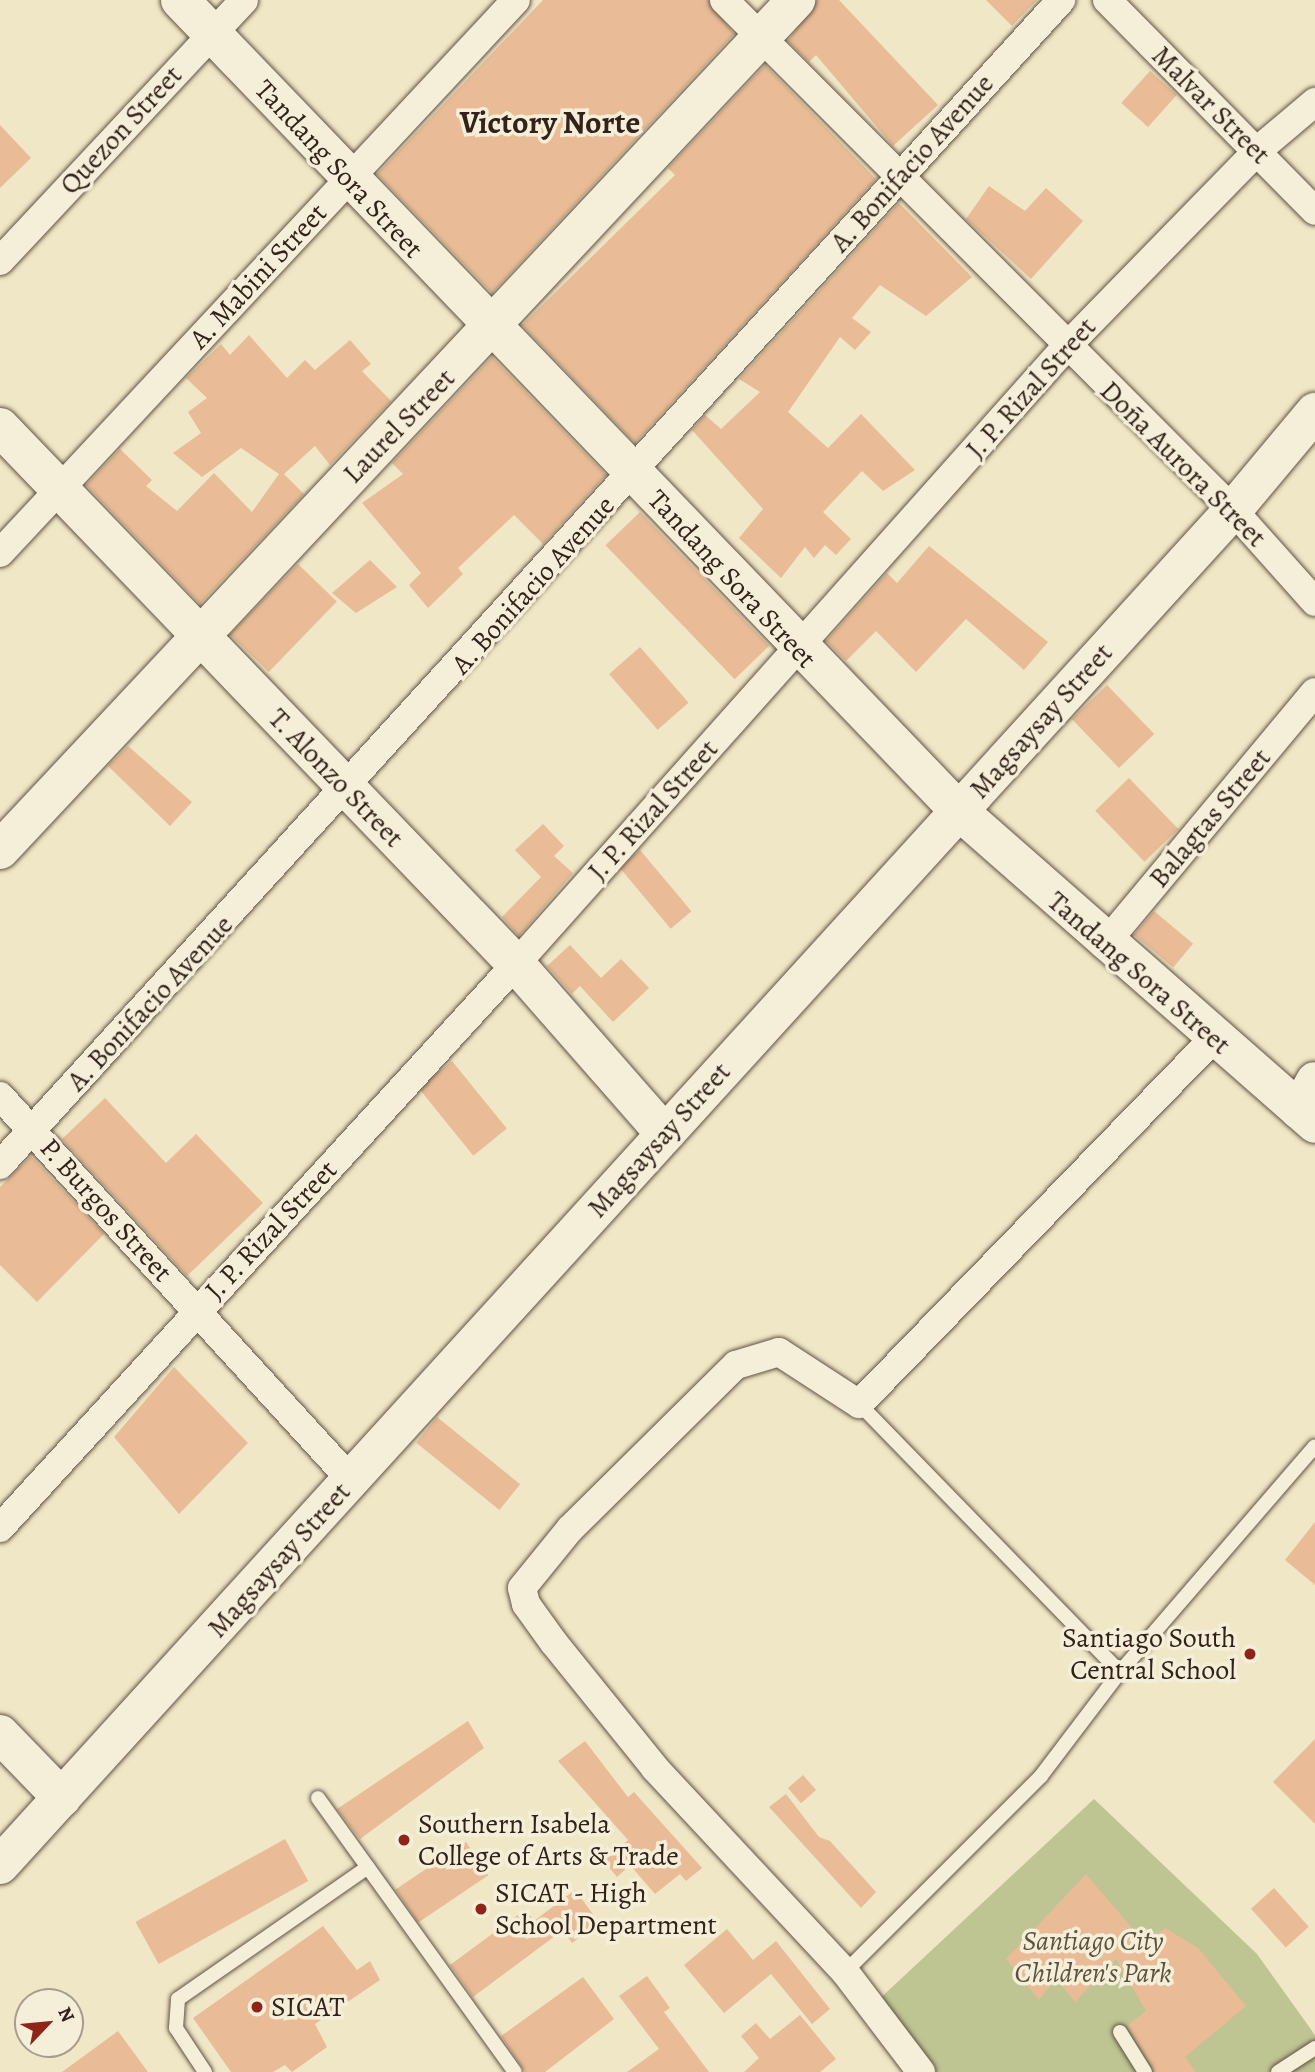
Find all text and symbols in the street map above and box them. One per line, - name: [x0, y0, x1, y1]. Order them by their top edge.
- street label: Malvar Street: [1145, 39, 1277, 171]
- street label: Quezon Street: [53, 59, 189, 201]
- street label: A. Bonifacio Avenue: [823, 67, 1001, 259]
- street label: Tandang Sora Street: [248, 73, 430, 265]
- district label: Victory Norte: [460, 103, 640, 141]
- street label: A. Mabini Street: [182, 196, 334, 356]
- street label: J. P. Rizal Street: [959, 310, 1103, 466]
- street label: Laurel Street: [336, 362, 462, 490]
- street label: Doña Aurora Street: [1093, 374, 1273, 554]
- street label: Tandang Sora Street: [641, 483, 823, 675]
- street label: A. Bonifacio Avenue: [444, 489, 622, 681]
- street label: Magsaysay Street: [962, 636, 1120, 806]
- street label: T. Alonzo Street: [261, 701, 411, 855]
- street label: J. P. Rizal Street: [581, 732, 725, 888]
- street label: Balagtas Street: [1142, 741, 1278, 895]
- street label: Tandang Sora Street: [1041, 884, 1237, 1062]
- street label: A. Bonifacio Avenue: [60, 908, 240, 1098]
- street label: Magsaysay Street: [580, 1055, 738, 1225]
- street label: P. Burgos Street: [33, 1131, 179, 1289]
- street label: J. P. Rizal Street: [198, 1153, 344, 1307]
- street label: Magsaysay Street: [200, 1475, 358, 1645]
- place label: Santiago South Central School: [1062, 1621, 1236, 1687]
- marker: Santiago South Central School: [1242, 1646, 1258, 1662]
- place label: Southern Isabela College of Arts & Trade: [418, 1807, 679, 1873]
- marker: Southern Isabela College of Arts & Trade: [396, 1832, 412, 1848]
- place label: SICAT - High School Department: [495, 1876, 717, 1942]
- marker: SICAT - High School Department: [473, 1901, 489, 1917]
- park label: Santiago City Children's Park: [1015, 1924, 1171, 1990]
- north arrow: [14, 1988, 84, 2058]
- place label: SICAT: [271, 1990, 344, 2024]
- marker: SICAT: [249, 1999, 265, 2015]
- text: N: [51, 2003, 81, 2027]

